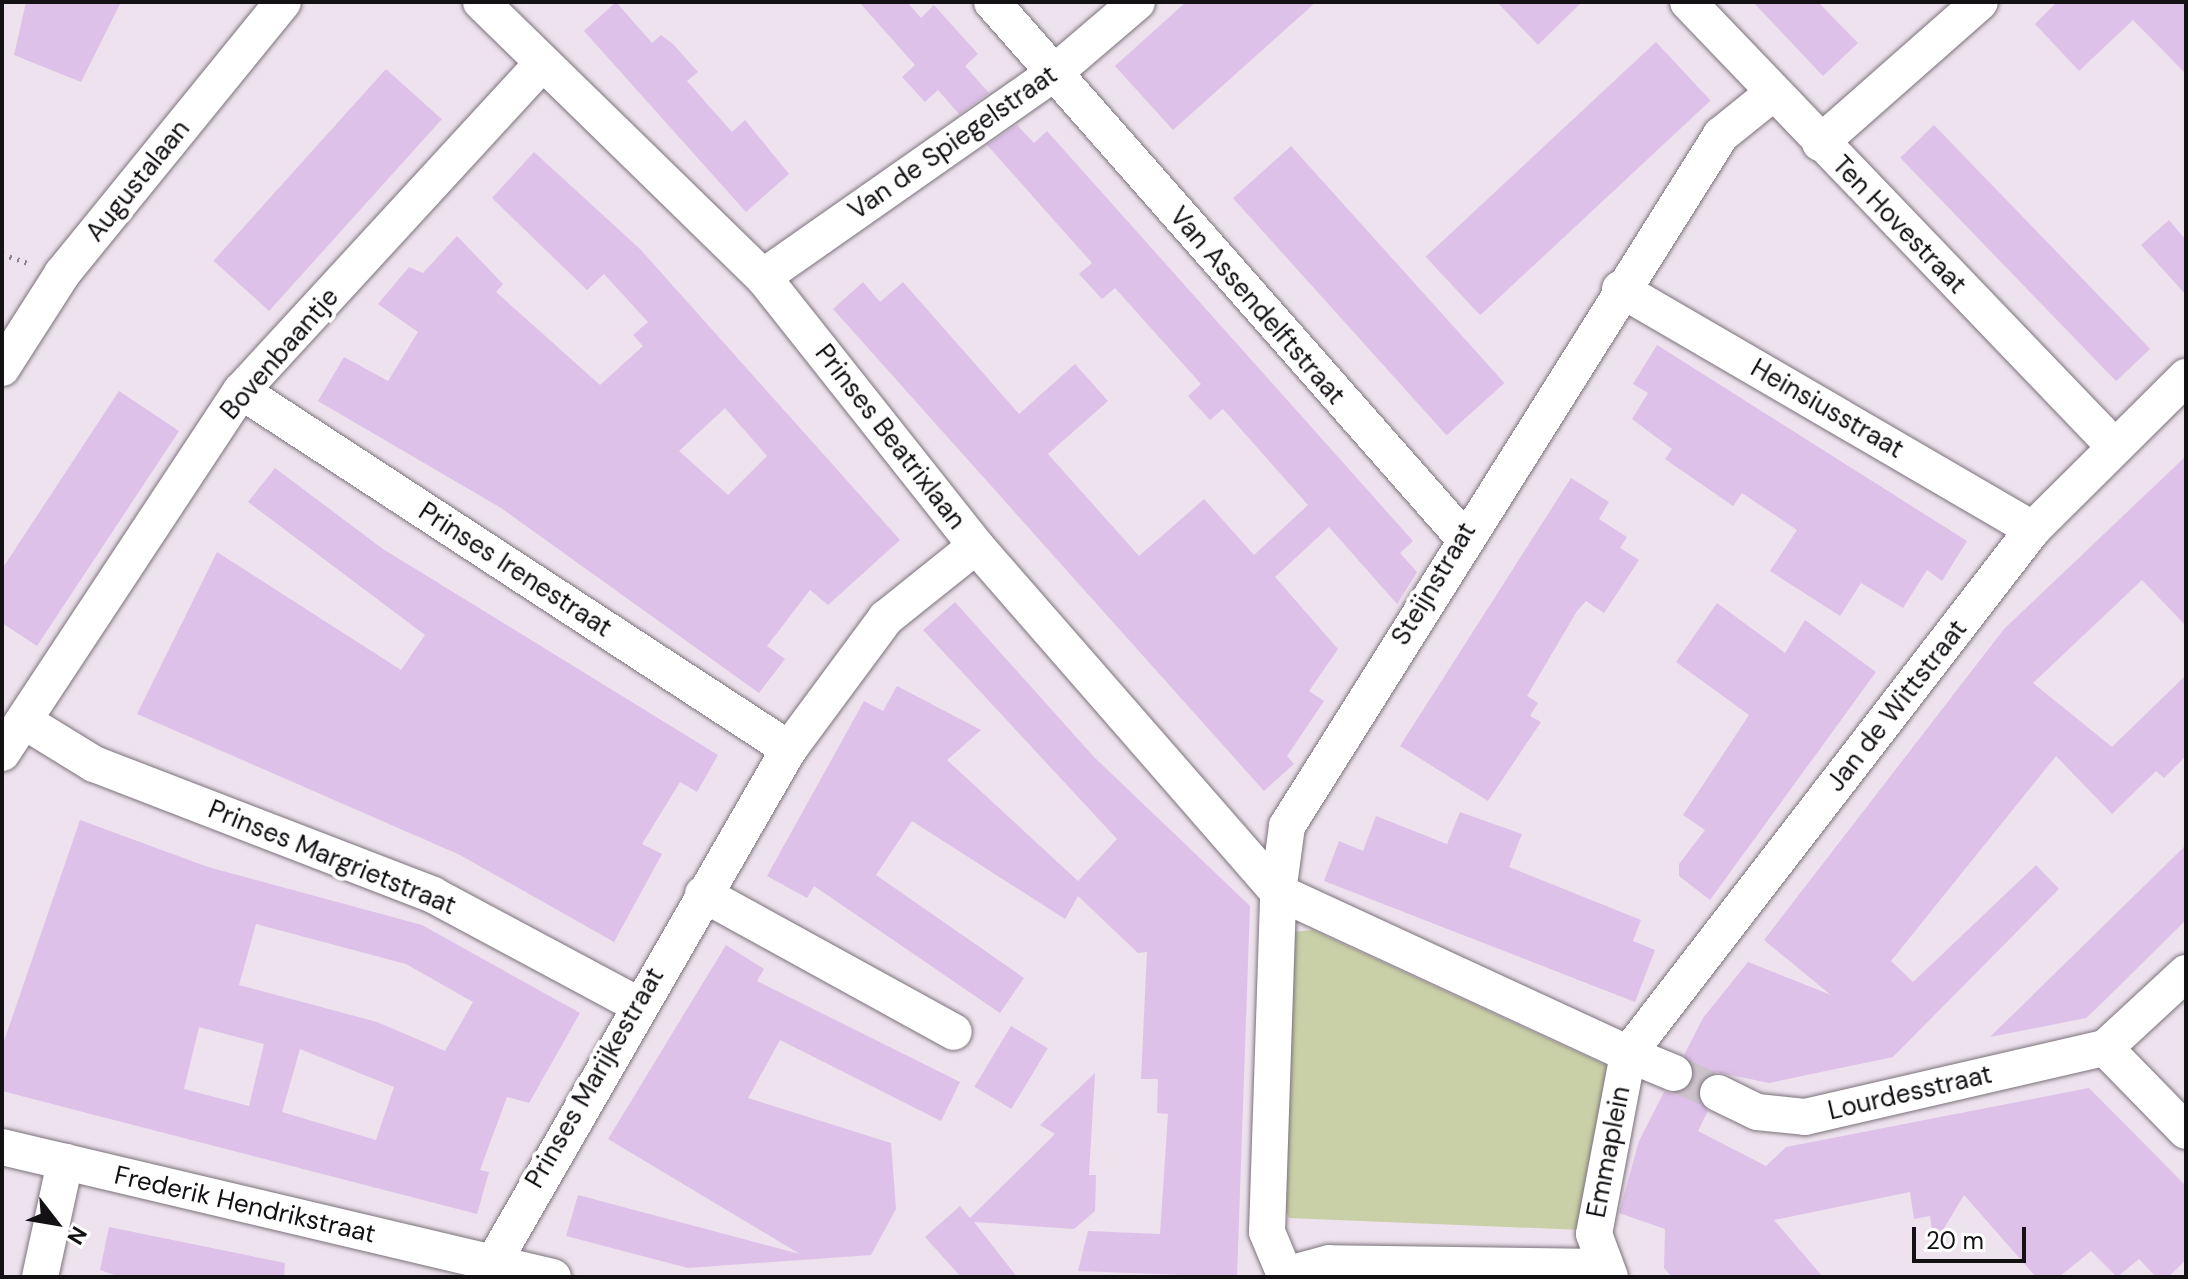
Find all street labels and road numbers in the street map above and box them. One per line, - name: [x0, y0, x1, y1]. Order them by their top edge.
- street label: Van de Spiegelstraat: [843, 59, 1063, 227]
- street label: Augustalaan: [80, 114, 196, 248]
- street label: Ten Hovestraat: [1825, 150, 1973, 300]
- street label: Van Assendelftstraat: [1163, 201, 1351, 411]
- street label: Bovenbaantje: [214, 282, 346, 426]
- street label: Prinses Beatrixlaan: [808, 338, 972, 536]
- street label: Heinsiusstraat: [1745, 353, 1909, 465]
- street label: Prinses Irenestraat: [413, 496, 617, 644]
- street label: Steijnstraat: [1385, 517, 1483, 651]
- street label: Jan de Wittstraat: [1820, 614, 1974, 798]
- street label: Prinses Margrietstraat: [204, 794, 460, 922]
- street label: Prinses Marijkestraat: [519, 962, 671, 1194]
- street label: Lourdesstraat: [1825, 1059, 1995, 1127]
- street label: Emmaplein: [1581, 1084, 1637, 1220]
- street label: Frederik Hendrikstraat: [111, 1160, 379, 1250]

